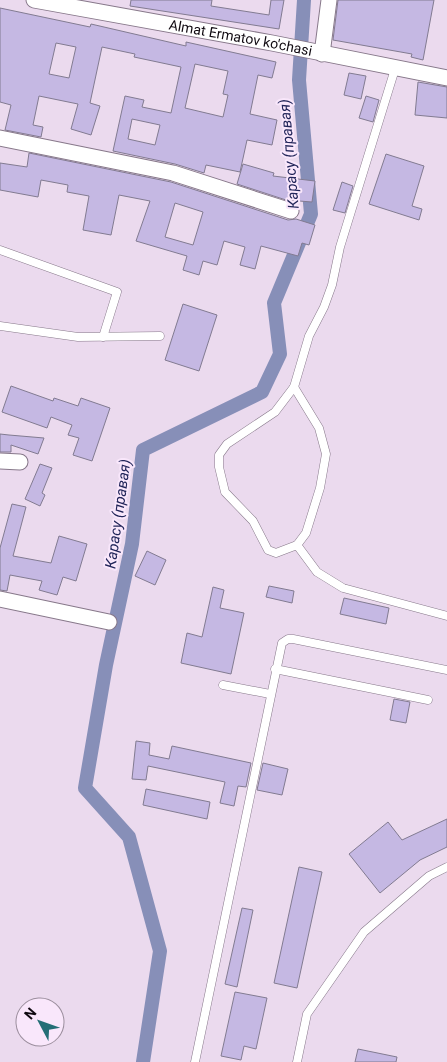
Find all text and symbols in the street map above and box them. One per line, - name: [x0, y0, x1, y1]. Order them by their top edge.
- street label: Almat Ermatov ko'chasi: [168, 17, 314, 59]
- water label: Карасу (правая): [275, 98, 303, 210]
- water label: Карасу (правая): [101, 458, 135, 570]
- north arrow: [15, 997, 65, 1047]
- text: N: [21, 1004, 39, 1022]

